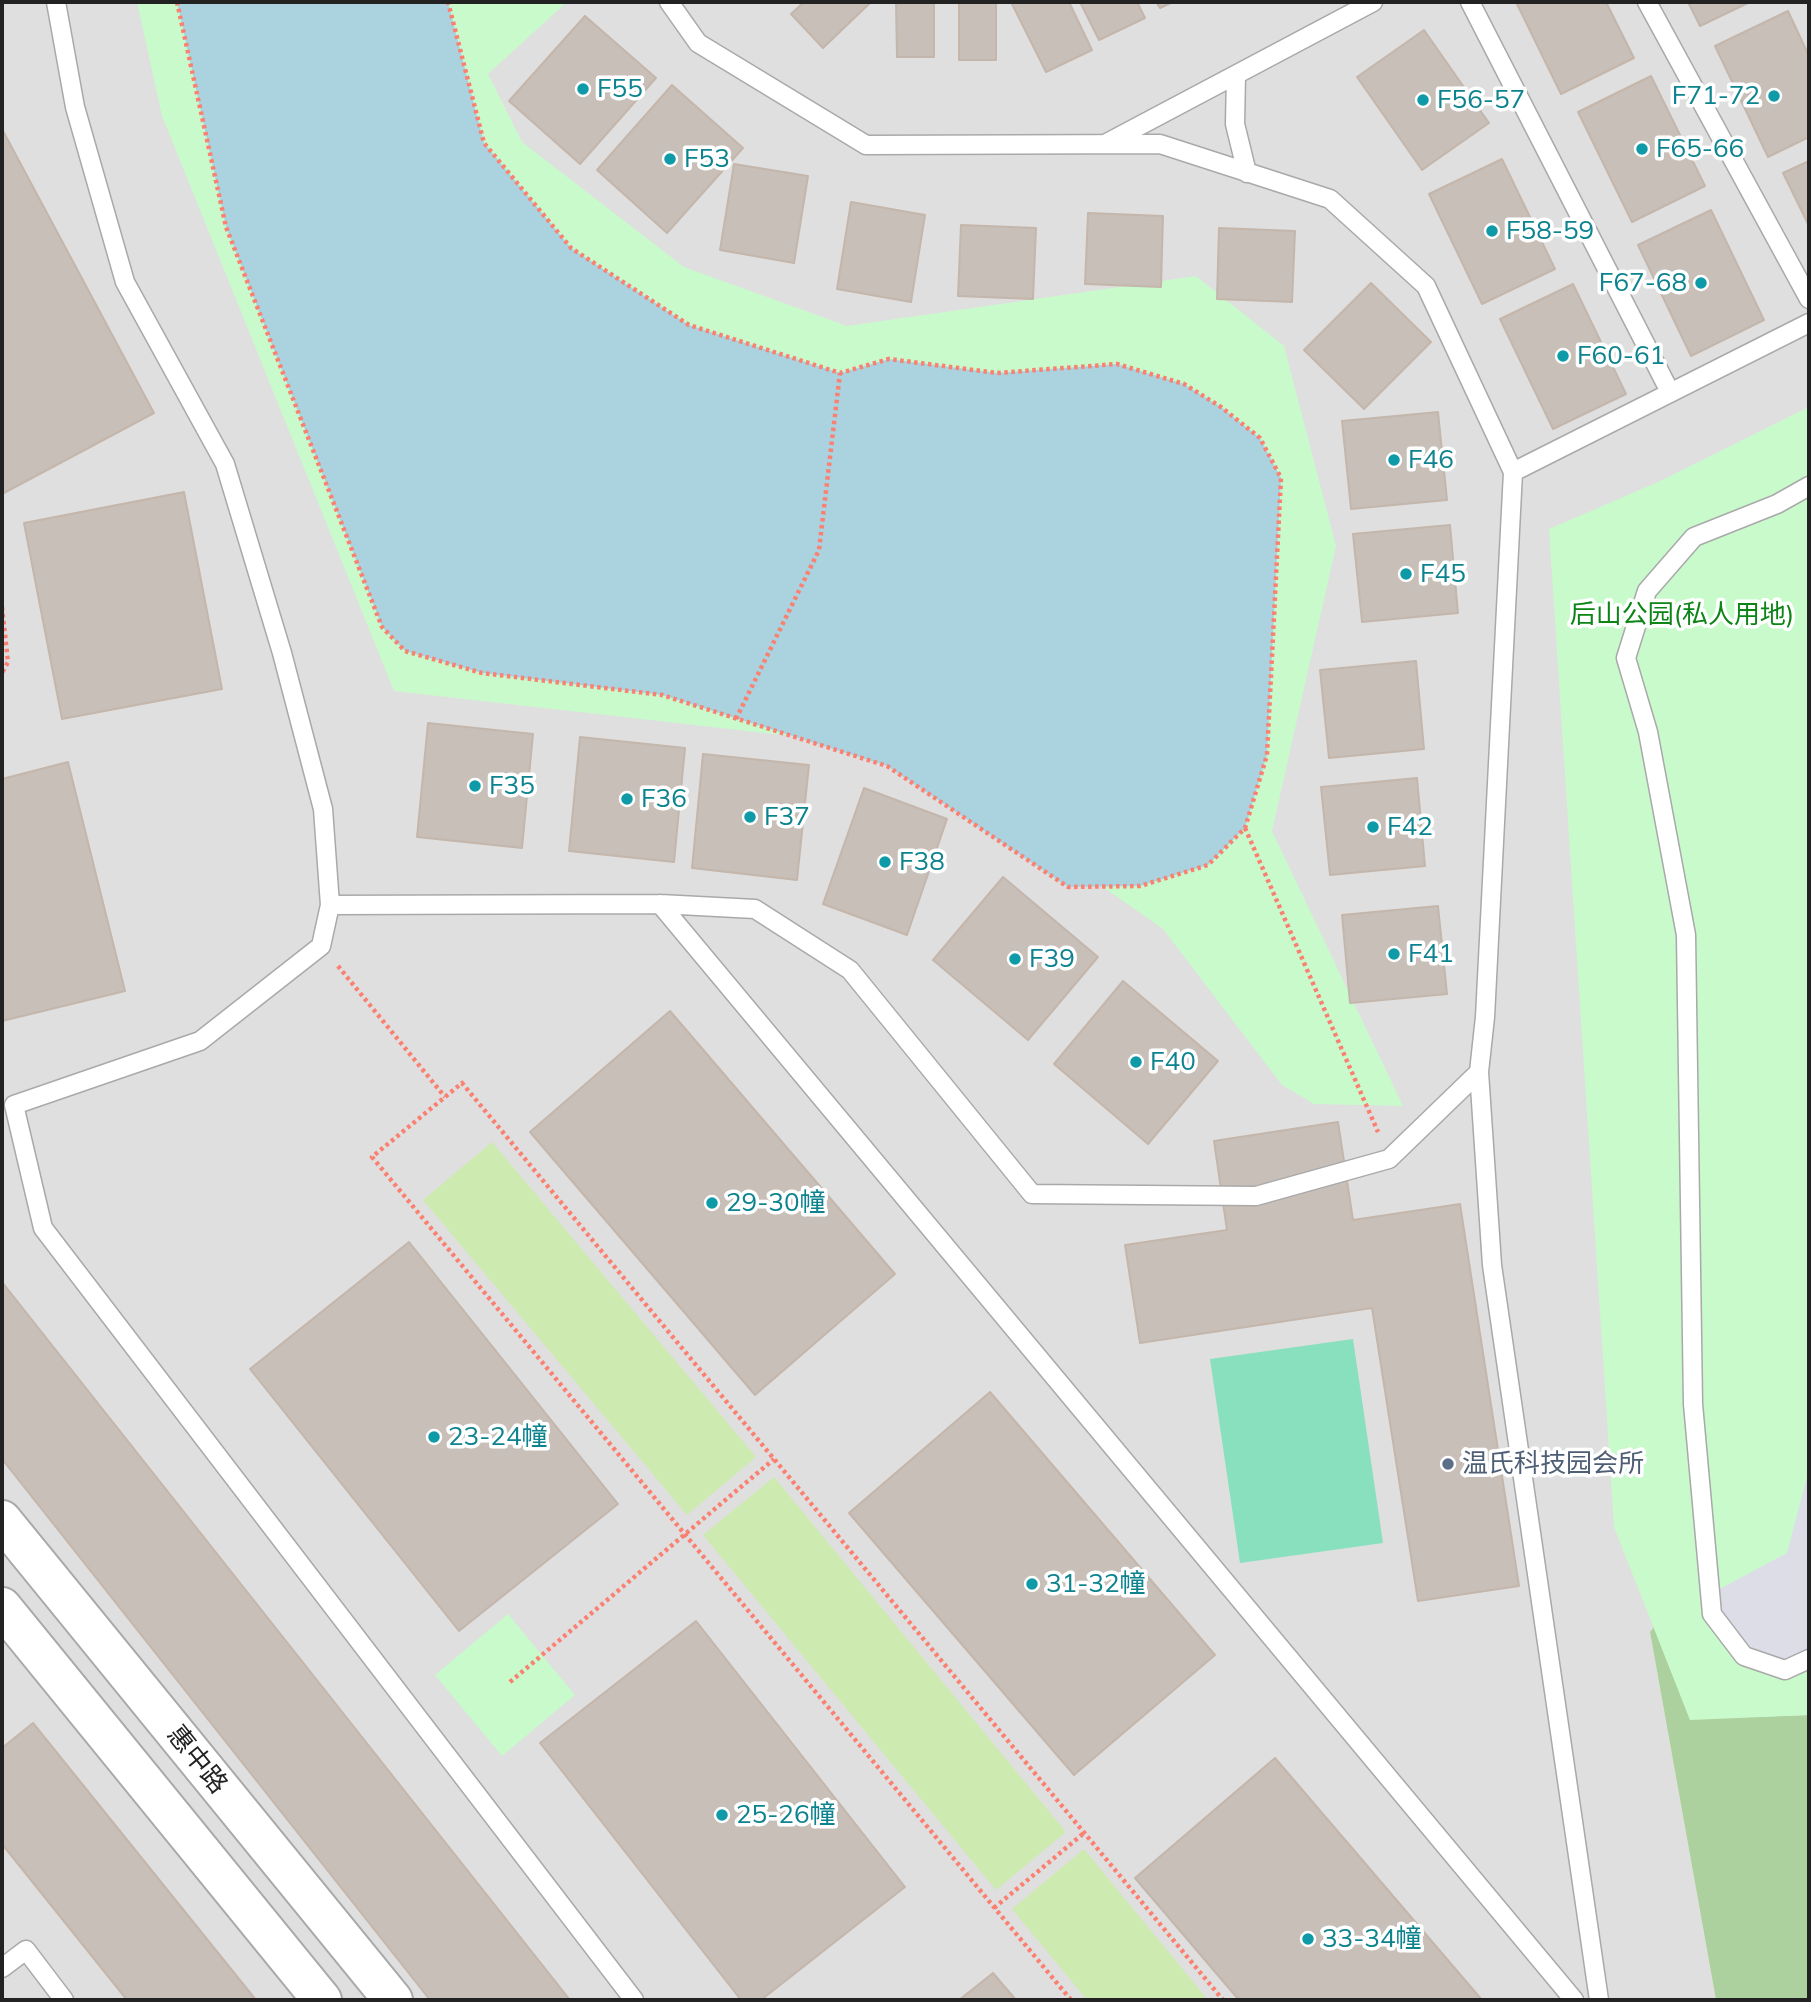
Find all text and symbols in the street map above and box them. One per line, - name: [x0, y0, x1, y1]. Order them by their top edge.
- place label: F55: [597, 73, 643, 105]
- place label: F71-72: [1672, 80, 1760, 112]
- marker: F55: [575, 81, 591, 97]
- place label: F56-57: [1437, 84, 1525, 116]
- marker: F71-72: [1766, 88, 1782, 104]
- marker: F56-57: [1415, 92, 1431, 108]
- place label: F65-66: [1656, 133, 1744, 165]
- marker: F65-66: [1634, 141, 1650, 157]
- place label: F53: [684, 143, 730, 175]
- marker: F53: [662, 151, 678, 167]
- place label: F58-59: [1506, 215, 1594, 247]
- marker: F58-59: [1484, 223, 1500, 239]
- place label: F67-68: [1599, 267, 1687, 299]
- marker: F67-68: [1693, 275, 1709, 291]
- place label: F60-61: [1577, 340, 1665, 372]
- marker: F60-61: [1555, 348, 1571, 364]
- place label: F46: [1408, 444, 1454, 476]
- marker: F46: [1386, 452, 1402, 468]
- place label: F45: [1420, 558, 1466, 590]
- marker: F45: [1398, 566, 1414, 582]
- park label: 后山公园(私人用地): [1570, 599, 1794, 631]
- place label: F35: [489, 770, 535, 802]
- marker: F35: [467, 778, 483, 794]
- place label: F36: [641, 783, 687, 815]
- marker: F36: [619, 791, 635, 807]
- place label: F37: [764, 801, 810, 833]
- marker: F37: [742, 809, 758, 825]
- place label: F42: [1387, 811, 1433, 843]
- marker: F42: [1365, 819, 1381, 835]
- place label: F38: [899, 846, 945, 878]
- marker: F38: [877, 854, 893, 870]
- place label: F41: [1408, 938, 1454, 970]
- place label: F39: [1029, 943, 1075, 975]
- marker: F41: [1386, 946, 1402, 962]
- marker: F39: [1007, 951, 1023, 967]
- place label: F40: [1150, 1046, 1196, 1078]
- marker: F40: [1128, 1054, 1144, 1070]
- place label: 29-30幢: [726, 1187, 826, 1219]
- marker: 29-30幢: [704, 1195, 720, 1211]
- place label: 23-24幢: [448, 1421, 548, 1453]
- marker: 23-24幢: [426, 1429, 442, 1445]
- place label: 温氏科技园会所: [1462, 1448, 1644, 1480]
- marker: 温氏科技园会所: [1440, 1456, 1456, 1472]
- place label: 31-32幢: [1046, 1568, 1146, 1600]
- marker: 31-32幢: [1024, 1576, 1040, 1592]
- street label: 惠中路: [160, 1720, 234, 1800]
- place label: 25-26幢: [736, 1799, 836, 1831]
- marker: 25-26幢: [714, 1807, 730, 1823]
- place label: 33-34幢: [1322, 1923, 1422, 1955]
- marker: 33-34幢: [1300, 1931, 1316, 1947]

